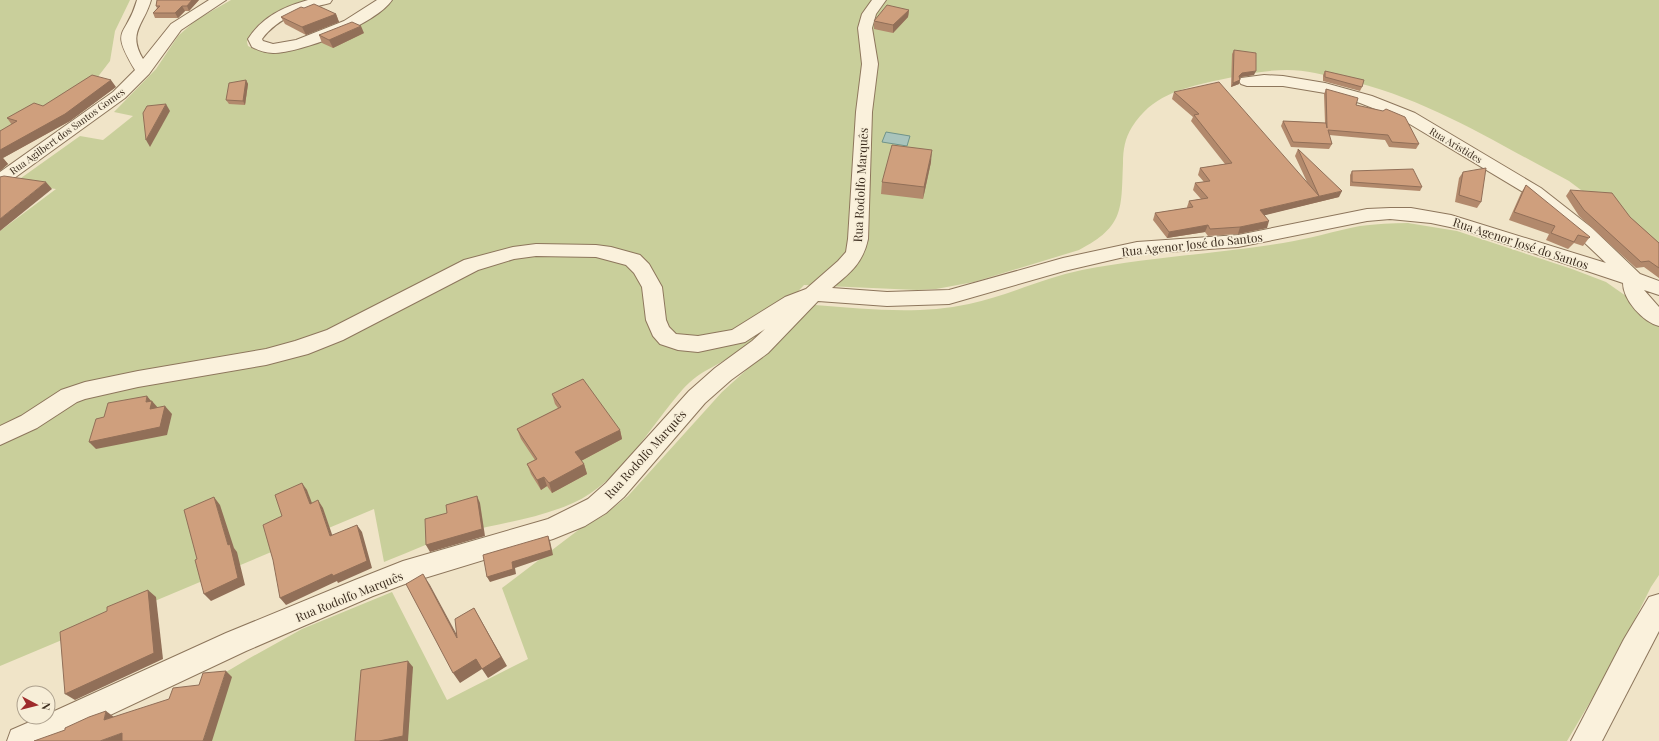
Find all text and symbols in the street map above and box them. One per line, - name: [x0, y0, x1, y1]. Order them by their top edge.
- street label: Rua Agilbert dos Santos Gomes: [7, 84, 127, 178]
- street label: Rua Aristides: [1427, 124, 1485, 166]
- street label: Rua Rodolfo Marquês: [849, 127, 871, 243]
- street label: Rua Agenor José do Santos: [1451, 213, 1591, 273]
- street label: Rua Agenor José do Santos: [1121, 229, 1263, 259]
- street label: Rua Rodolfo Marquês: [601, 406, 689, 502]
- street label: Rua Rodolfo Marquês: [293, 567, 405, 625]
- north arrow: [16, 685, 56, 725]
- text: N: [38, 701, 54, 711]

